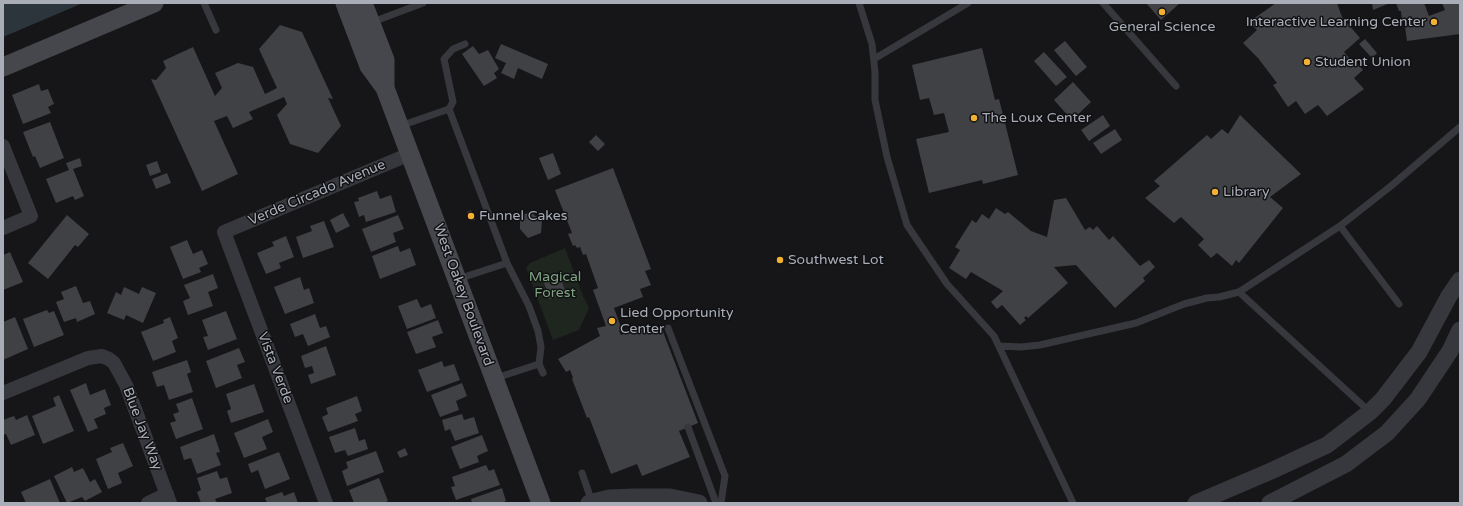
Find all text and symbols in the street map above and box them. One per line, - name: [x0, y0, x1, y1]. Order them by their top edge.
- marker: General Science: [1157, 7, 1167, 17]
- place label: Interactive Learning Center: [1246, 14, 1426, 30]
- marker: Interactive Learning Center: [1429, 17, 1439, 27]
- place label: General Science: [1109, 19, 1215, 35]
- place label: Student Union: [1315, 54, 1411, 70]
- marker: Student Union: [1302, 57, 1312, 67]
- place label: The Loux Center: [982, 110, 1091, 126]
- marker: The Loux Center: [969, 113, 979, 123]
- street label: Verde Circado Avenue: [246, 157, 388, 229]
- place label: Library: [1223, 184, 1269, 200]
- marker: Library: [1210, 187, 1220, 197]
- place label: Funnel Cakes: [479, 208, 567, 224]
- marker: Funnel Cakes: [466, 211, 476, 221]
- street label: West Oakey Boulevard: [429, 222, 497, 368]
- place label: Southwest Lot: [788, 252, 884, 268]
- marker: Southwest Lot: [775, 255, 785, 265]
- park label: Magical Forest: [529, 269, 581, 302]
- place label: Lied Opportunity Center: [620, 305, 733, 338]
- marker: Lied Opportunity Center: [607, 316, 617, 326]
- street label: Vista Verde: [254, 330, 296, 406]
- street label: Blue Jay Way: [118, 385, 166, 473]

